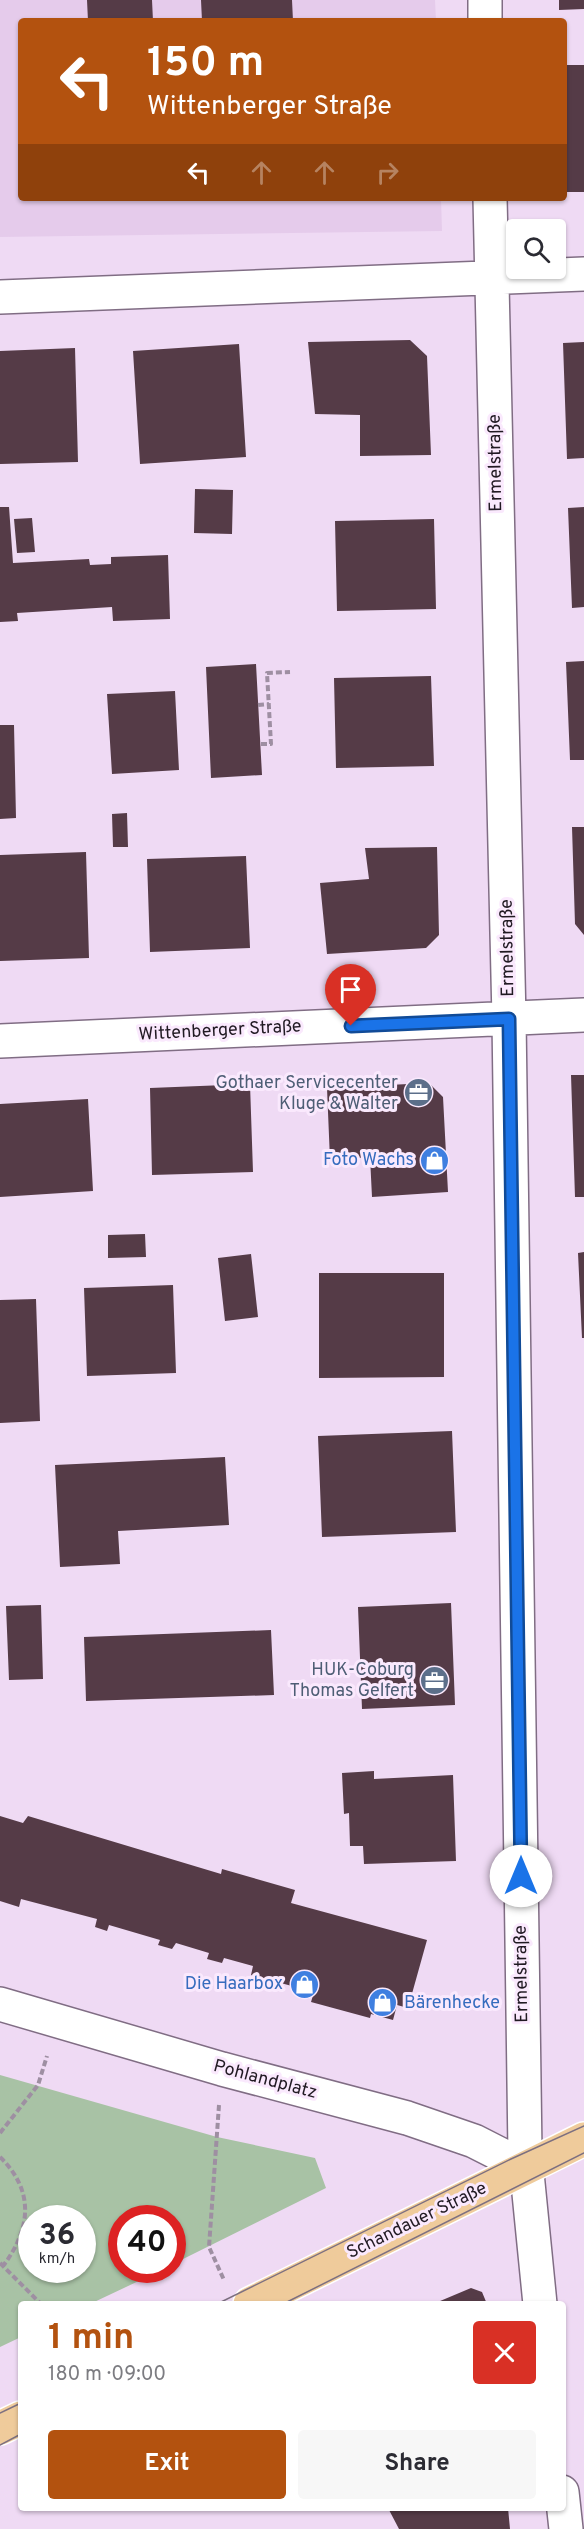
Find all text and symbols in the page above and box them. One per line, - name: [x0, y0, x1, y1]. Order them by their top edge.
- text: 150 m: [147, 38, 264, 91]
- icon: left: [48, 42, 126, 120]
- text: Wittenberger Straße: [147, 90, 392, 124]
- icon: left: [182, 156, 215, 189]
- icon: ahead: [245, 156, 278, 189]
- icon: ahead: [308, 156, 341, 189]
- icon: right: [371, 156, 404, 189]
- map controls: [506, 219, 566, 279]
- button: search: [506, 219, 566, 279]
- street label: Ermelstraße: [484, 414, 508, 512]
- street label: Ermelstraße: [496, 899, 520, 997]
- pin: [325, 964, 376, 1026]
- icon: arrive: [334, 973, 367, 1006]
- street label: Wittenberger Straße: [138, 1015, 302, 1047]
- place label: Gothaer Servicecenter Kluge & Walter: [215, 1072, 398, 1116]
- office icon: Gothaer Servicecenter Kluge & Walter: [403, 1077, 435, 1109]
- shop icon: Foto Wachs: [419, 1144, 451, 1176]
- place label: Foto Wachs: [323, 1149, 414, 1172]
- place label: HUK-Coburg Thomas Gelfert: [289, 1659, 414, 1703]
- office icon: HUK-Coburg Thomas Gelfert: [419, 1664, 451, 1696]
- position arrow: [489, 1844, 553, 1908]
- street label: Ermelstraße: [510, 1925, 534, 2023]
- shop icon: Die Haarbox: [288, 1968, 320, 2000]
- place label: Die Haarbox: [185, 1973, 283, 1996]
- shop icon: Bärenhecke: [367, 1987, 399, 2019]
- place label: Bärenhecke: [404, 1992, 500, 2015]
- street label: Pohlandplatz: [211, 2055, 319, 2105]
- street label: Schandauer Straße: [343, 2177, 491, 2265]
- speed limit sign: 40: [108, 2205, 186, 2283]
- text: 36: [39, 2218, 75, 2255]
- text: km/h: [39, 2250, 75, 2269]
- text: 1 min: [48, 2316, 134, 2362]
- button: close: [473, 2321, 536, 2384]
- text: 180 m · 09:00: [48, 2362, 166, 2388]
- button: Exit: [48, 2430, 286, 2499]
- button: Share: [298, 2430, 536, 2499]

